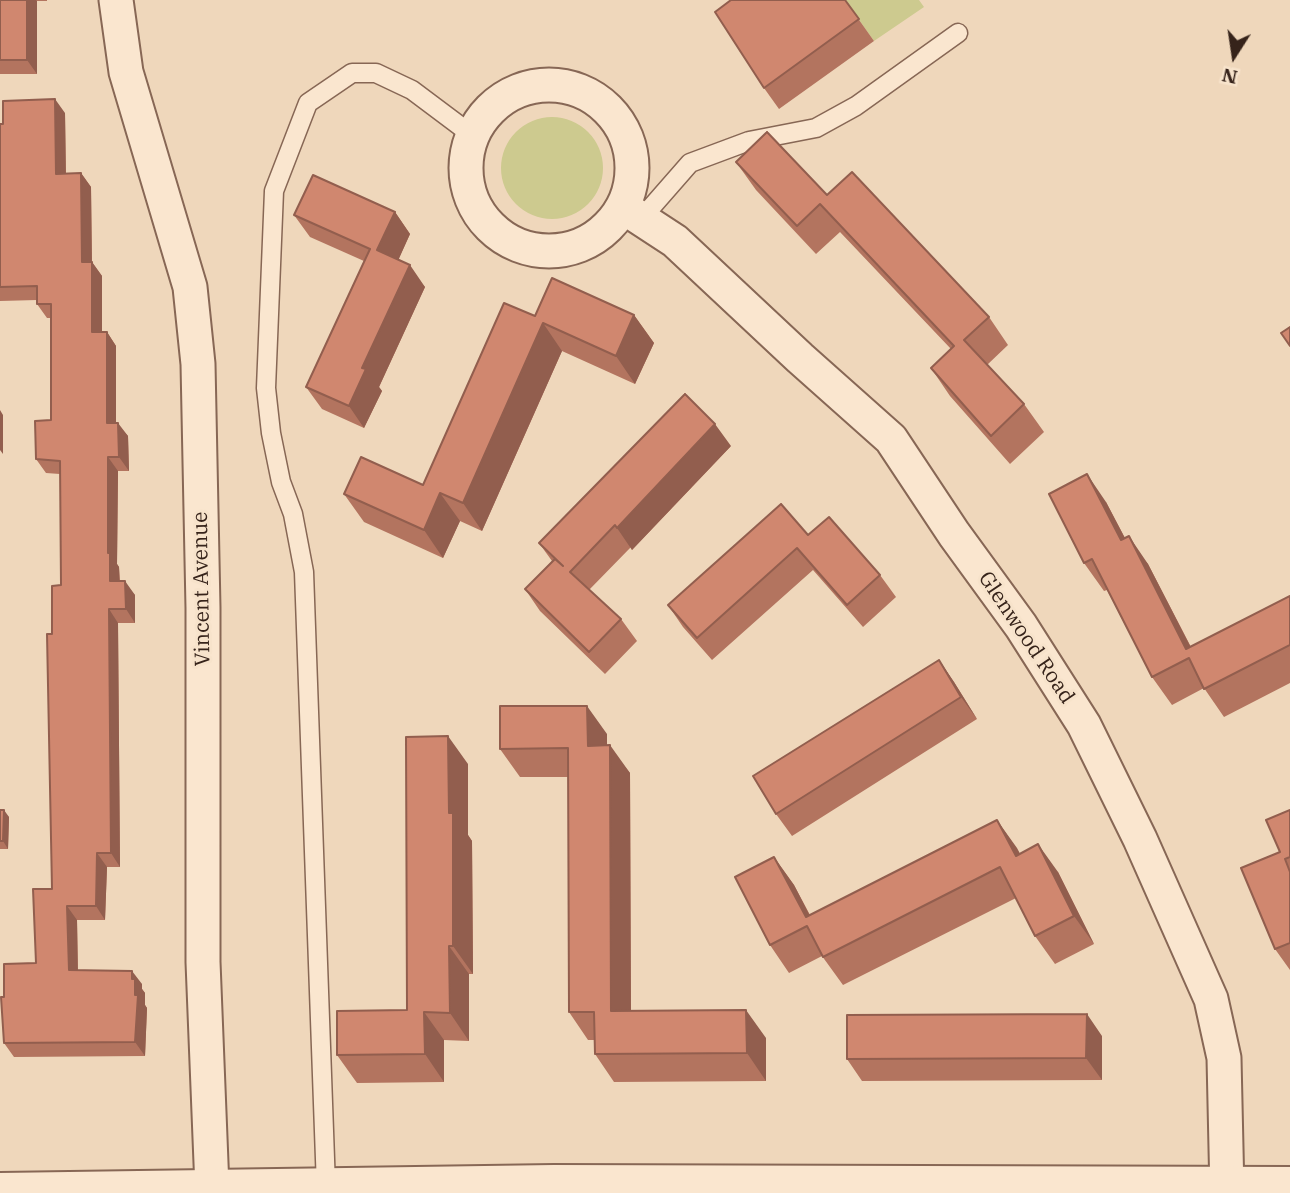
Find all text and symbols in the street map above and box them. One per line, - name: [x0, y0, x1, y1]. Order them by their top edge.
- north arrow: [1199, 21, 1269, 91]
- text: N: [1220, 63, 1239, 90]
- street label: Vincent Avenue: [188, 511, 216, 667]
- street label: Glenwood Road: [973, 567, 1079, 709]

